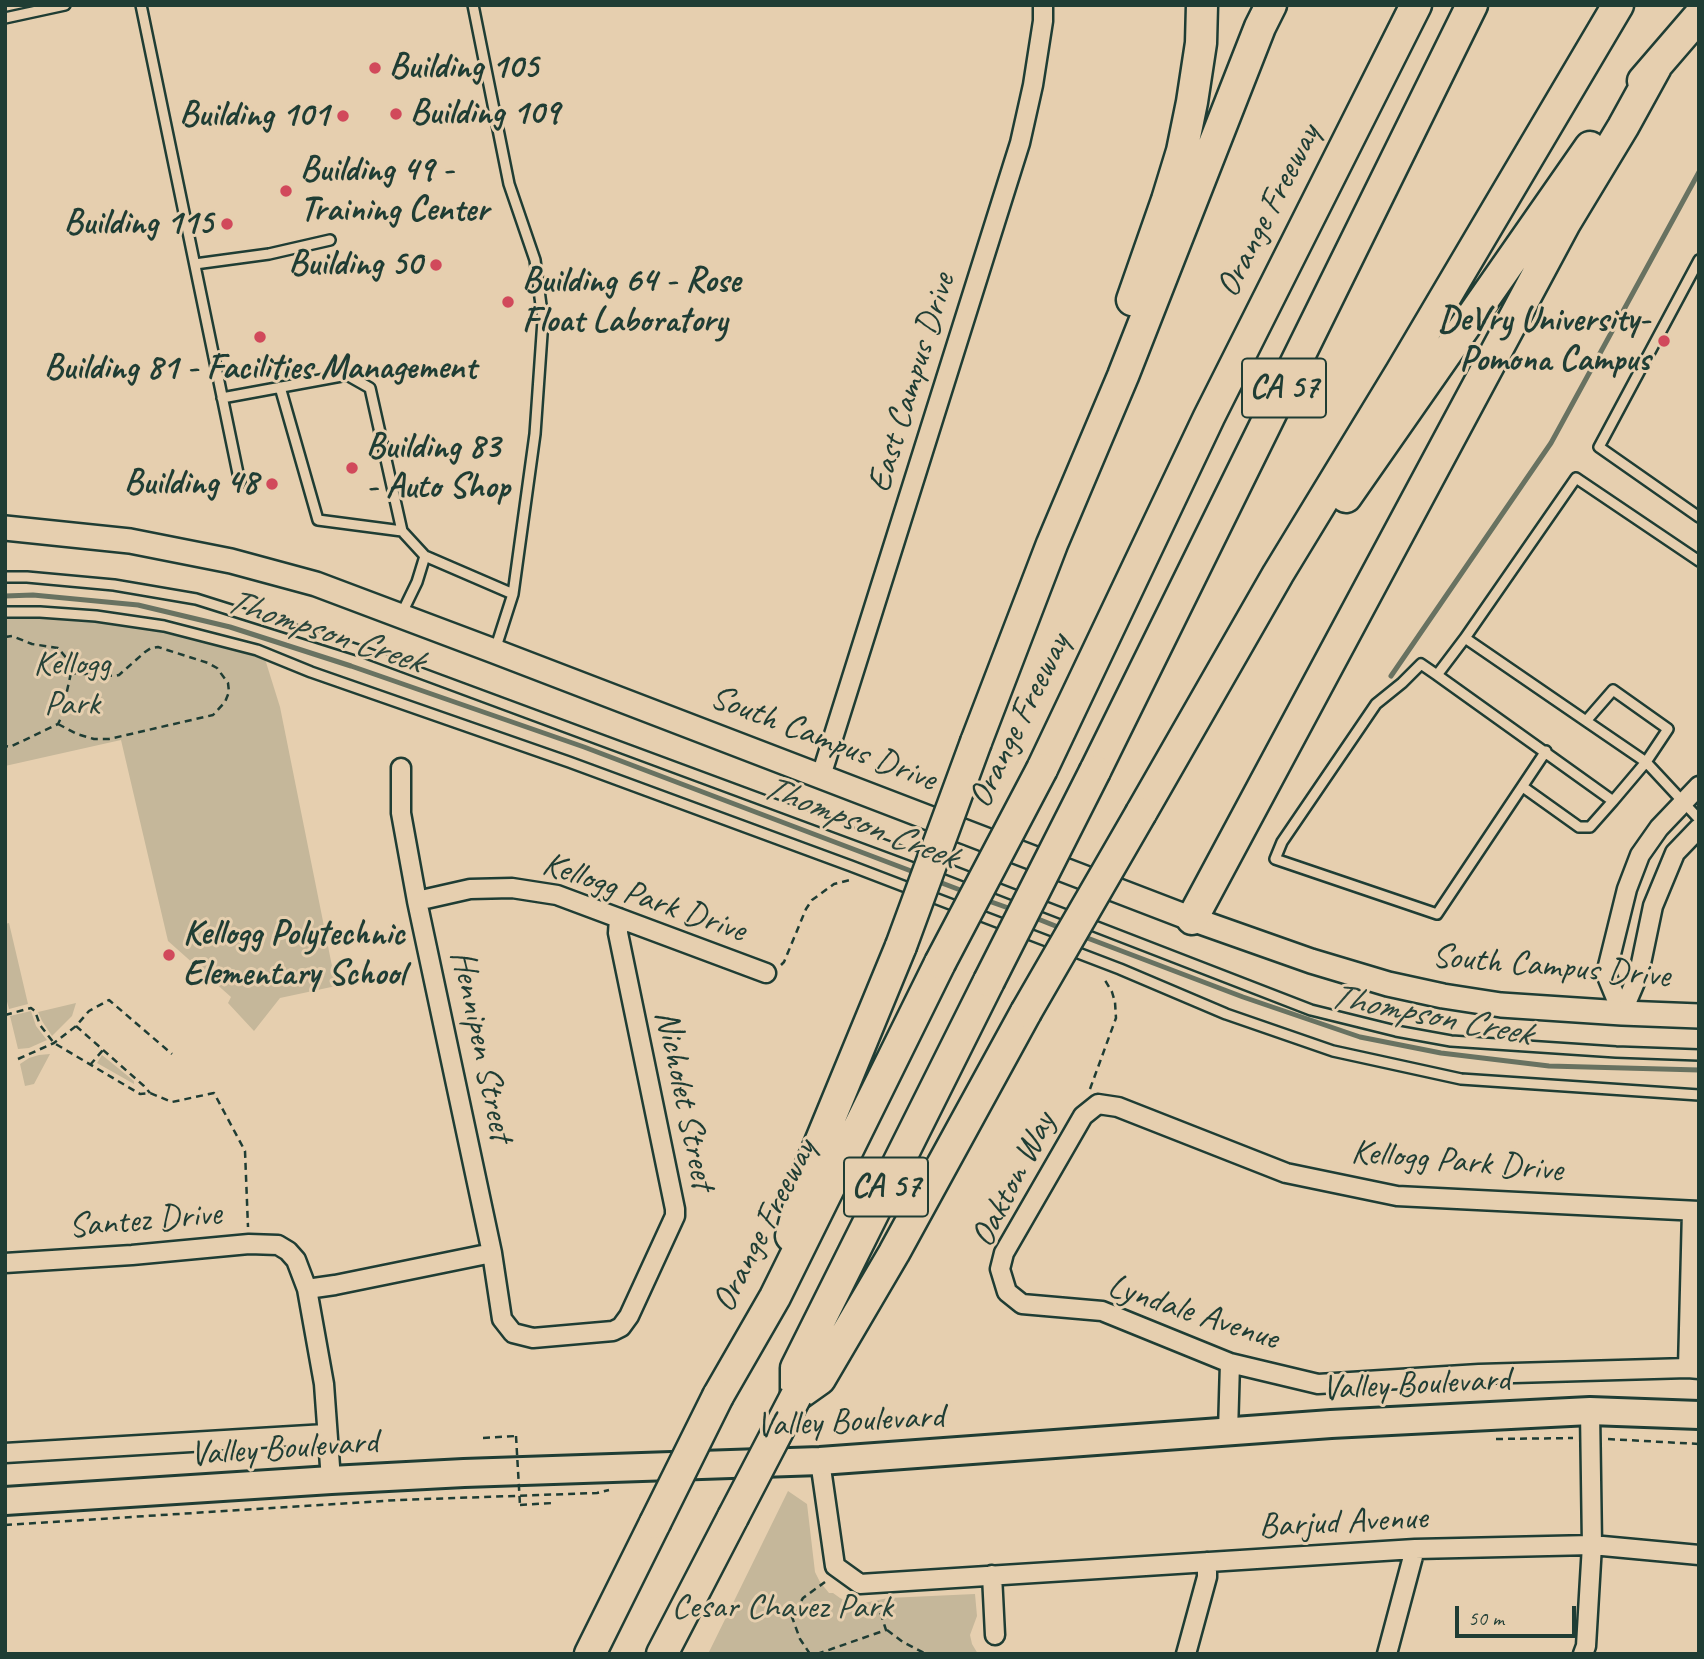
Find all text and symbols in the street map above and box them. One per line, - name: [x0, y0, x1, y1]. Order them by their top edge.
- place label: Building 105: [389, 47, 538, 89]
- marker: Building 105: [367, 60, 383, 76]
- place label: Building 109: [410, 93, 559, 135]
- place label: Building 101: [179, 95, 329, 137]
- marker: Building 109: [388, 106, 404, 122]
- marker: Building 101: [335, 108, 351, 124]
- street label: Orange Freeway: [1208, 118, 1330, 304]
- place label: Building 49 - Training Center: [300, 150, 489, 232]
- marker: Building 49 - Training Center: [278, 183, 294, 199]
- place label: Building 115: [64, 203, 213, 245]
- marker: Building 115: [219, 216, 235, 232]
- place label: Building 50: [289, 244, 422, 286]
- marker: Building 50: [428, 257, 444, 273]
- place label: Building 64 - Rose Float Laboratory: [522, 261, 740, 343]
- street label: East Campus Drive: [859, 268, 965, 498]
- marker: Building 64 - Rose Float Laboratory: [500, 294, 516, 310]
- place label: DeVry University- Pomona Campus: [1438, 300, 1650, 382]
- marker: Building 81 - Facilities Management: [252, 329, 268, 345]
- marker: DeVry University- Pomona Campus: [1656, 333, 1672, 349]
- place label: Building 81 - Facilities Management: [44, 348, 476, 390]
- road number: CA 57: [1242, 358, 1326, 418]
- place label: Building 83 - Auto Shop: [366, 427, 510, 509]
- marker: Building 83 - Auto Shop: [344, 460, 360, 476]
- place label: Building 48: [124, 463, 258, 505]
- marker: Building 48: [264, 476, 280, 492]
- water label: Thompson Creek: [220, 579, 428, 685]
- street label: Orange Freeway: [960, 627, 1080, 815]
- park label: Kellogg Park: [34, 644, 110, 726]
- street label: South Campus Drive: [704, 677, 942, 801]
- water label: Thompson Creek: [756, 766, 962, 880]
- street label: Kellogg Park Drive: [537, 844, 751, 952]
- place label: Kellogg Polytechnic Elementary School: [183, 914, 405, 996]
- street label: South Campus Drive: [1430, 936, 1672, 998]
- marker: Kellogg Polytechnic Elementary School: [161, 947, 177, 963]
- street label: Hennipen Street: [440, 947, 522, 1145]
- water label: Thompson Creek: [1326, 975, 1534, 1057]
- street label: Nicholet Street: [644, 1006, 724, 1194]
- street label: Oakton Way: [962, 1106, 1066, 1254]
- street label: Kellogg Park Drive: [1350, 1132, 1564, 1192]
- street label: Orange Freeway: [704, 1133, 826, 1319]
- road number: CA 57: [844, 1158, 928, 1217]
- street label: Santez Drive: [67, 1193, 223, 1249]
- street label: Lyndale Avenue: [1102, 1266, 1284, 1360]
- street label: Valley Boulevard: [1321, 1359, 1511, 1411]
- street label: Valley Boulevard: [755, 1396, 945, 1448]
- street label: Valley Boulevard: [189, 1421, 379, 1477]
- street label: Barjud Avenue: [1258, 1498, 1428, 1548]
- park label: Cesar Chavez Park: [672, 1587, 892, 1629]
- scale bar: [1459, 1592, 1580, 1636]
- text: 50 m: [1468, 1605, 1504, 1631]

